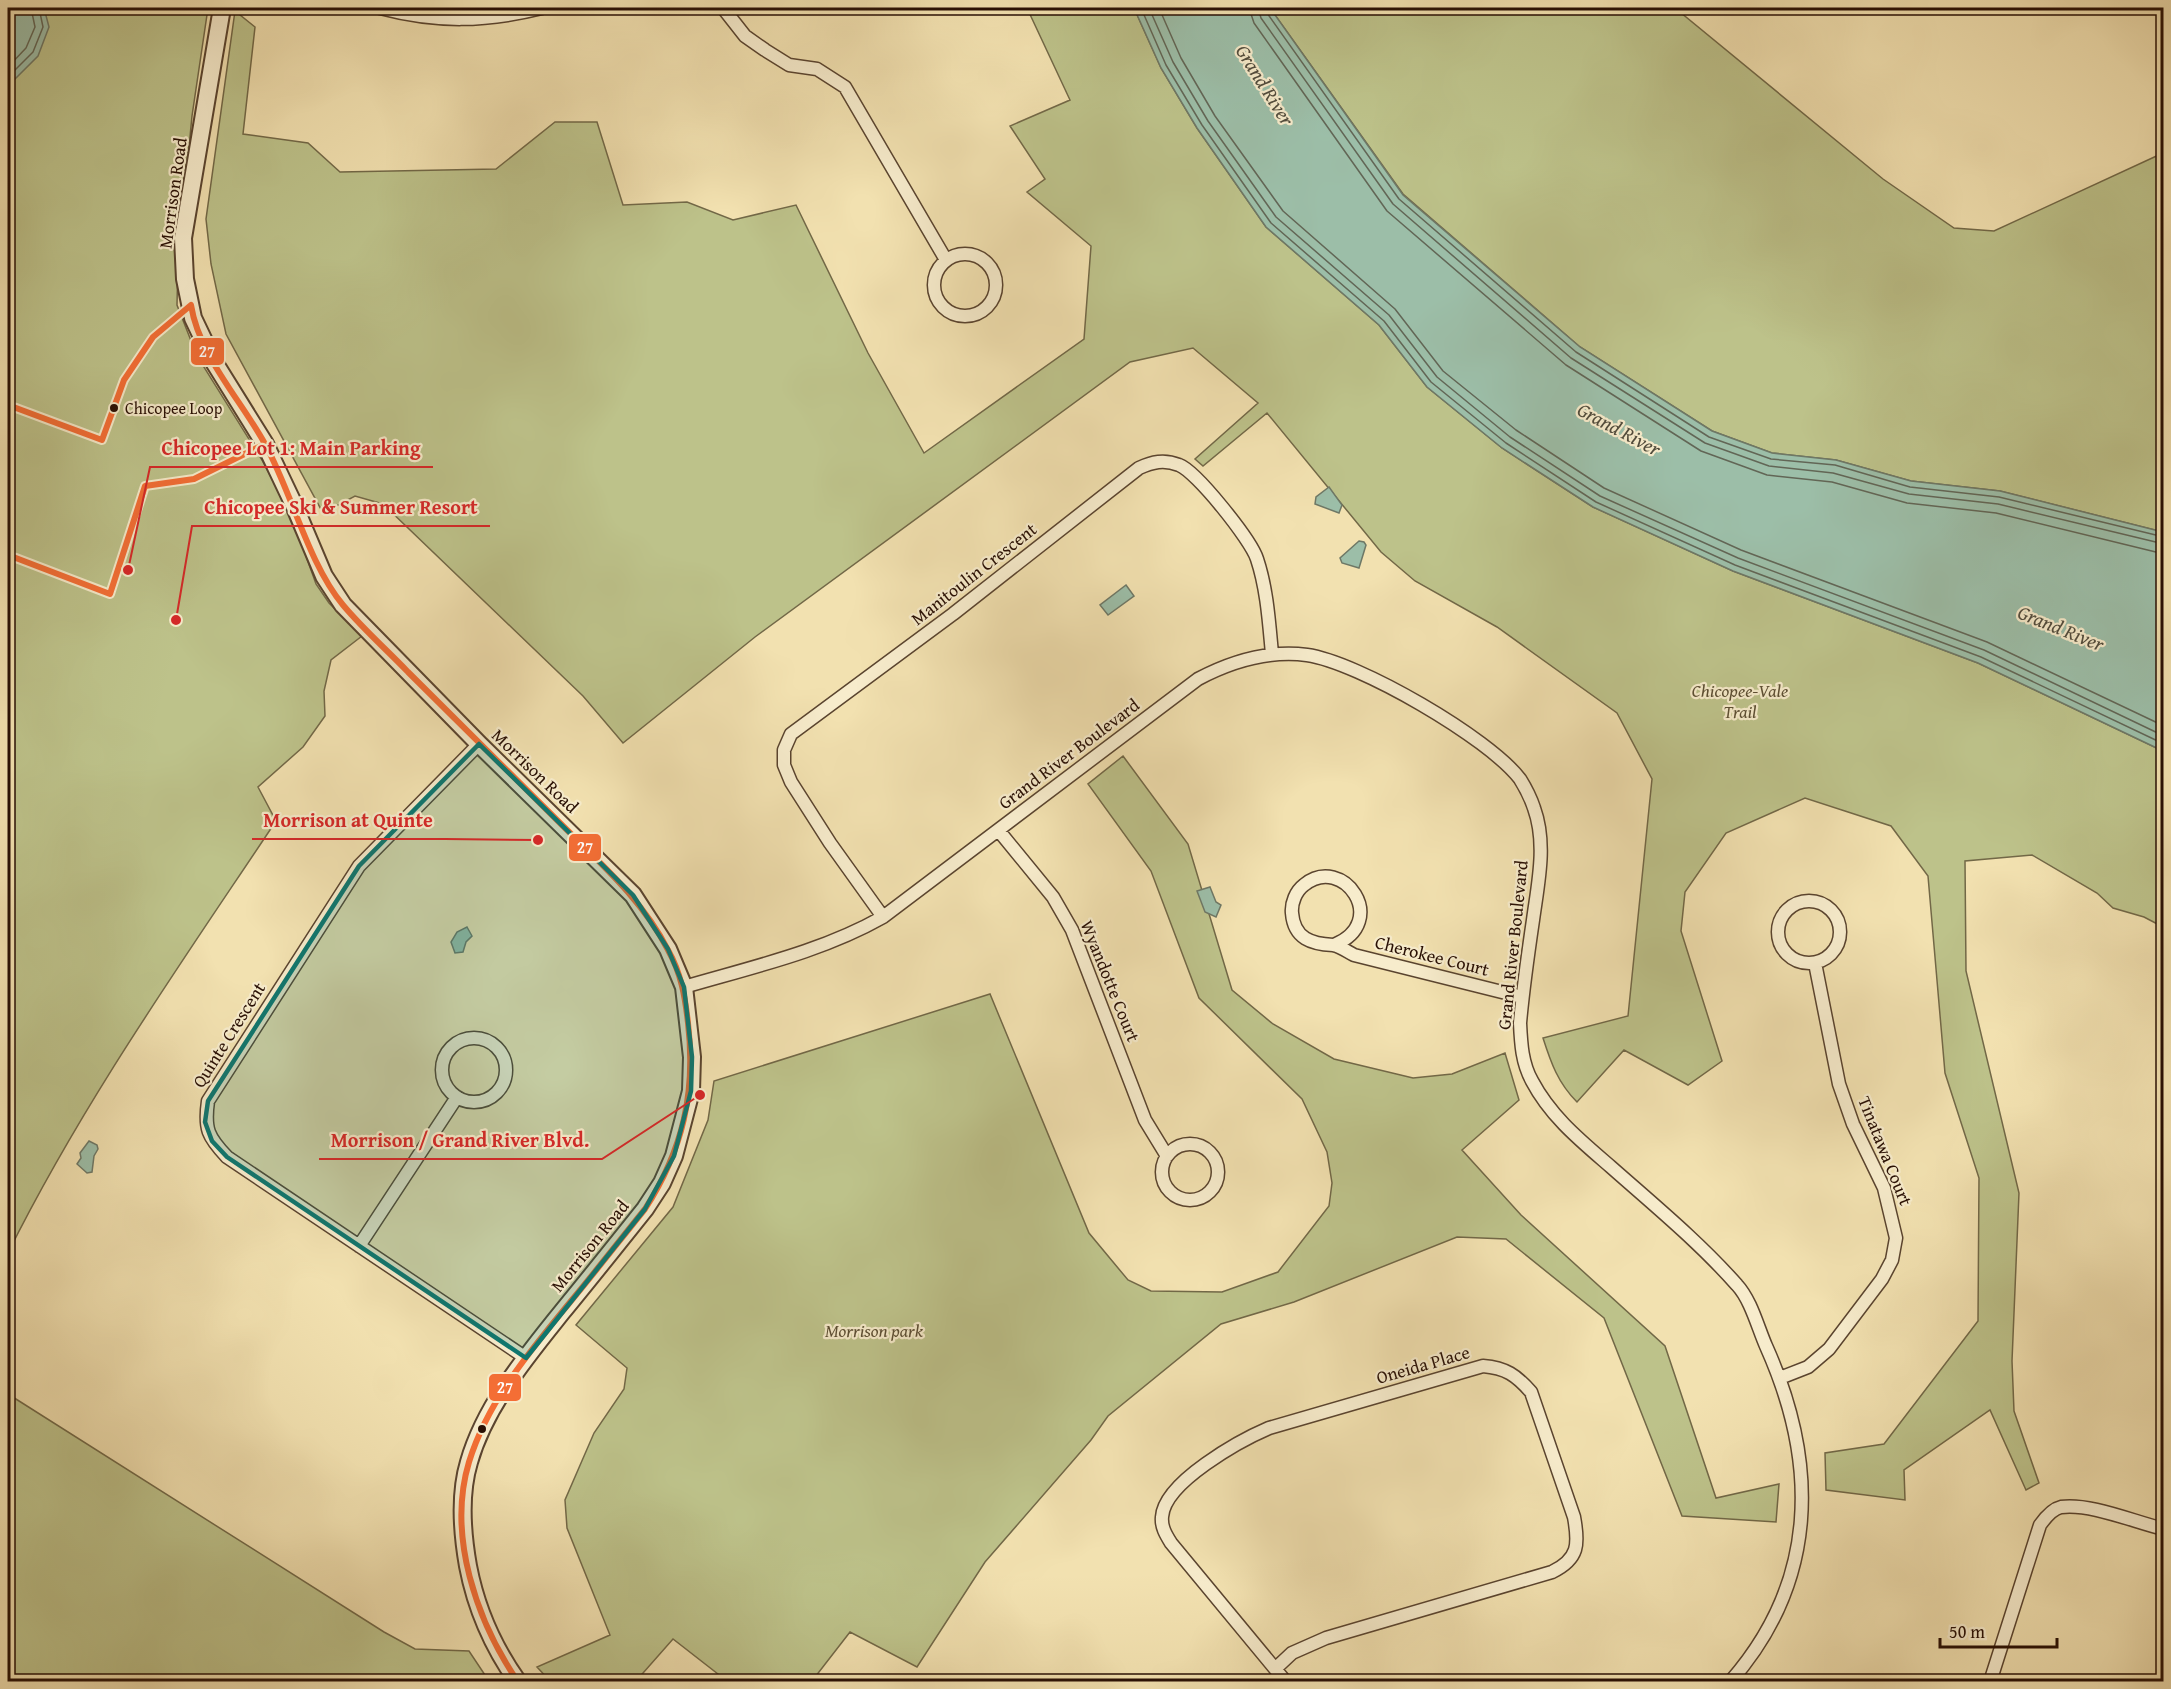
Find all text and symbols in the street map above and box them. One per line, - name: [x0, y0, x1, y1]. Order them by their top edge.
- water label: Grand River: [1229, 39, 1302, 131]
- street label: Morrison Road: [151, 135, 194, 250]
- line badge: 27: [190, 337, 225, 366]
- text: 27: [199, 339, 215, 363]
- water label: Grand River: [1572, 394, 1667, 463]
- place label: Chicopee Loop: [125, 396, 223, 420]
- marker: Chicopee Loop: [108, 402, 120, 414]
- callout: Chicopee Lot 1: Main Parking: [150, 429, 433, 467]
- text: Chicopee Lot 1: Main Parking: [162, 433, 421, 462]
- callout: Chicopee Ski & Summer Resort: [192, 488, 490, 526]
- text: Chicopee Ski & Summer Resort: [204, 492, 478, 521]
- street label: Manitoulin Crescent: [905, 515, 1043, 631]
- water label: Grand River: [2014, 597, 2109, 658]
- park label: Chicopee-Vale Trail: [1692, 677, 1788, 725]
- street label: Grand River Boulevard: [993, 691, 1145, 816]
- street label: Morrison Road: [486, 722, 585, 819]
- callout: Morrison at Quinte: [252, 801, 445, 839]
- text: Morrison at Quinte: [263, 805, 433, 834]
- line badge: 27: [568, 833, 602, 862]
- text: 27: [577, 835, 593, 859]
- street label: Grand River Boulevard: [1490, 858, 1535, 1031]
- street label: Wyandotte Court: [1074, 916, 1147, 1046]
- street label: Cherokee Court: [1372, 928, 1493, 983]
- street label: Quinte Crescent: [185, 976, 272, 1093]
- street label: Tinatawa Court: [1851, 1092, 1920, 1210]
- callout: Morrison / Grand River Blvd.: [319, 1121, 602, 1159]
- text: Morrison / Grand River Blvd.: [331, 1125, 589, 1154]
- street label: Morrison Road: [544, 1193, 636, 1298]
- park label: Morrison park: [825, 1317, 924, 1344]
- street label: Oneida Place: [1373, 1338, 1473, 1391]
- line badge: 27: [488, 1373, 522, 1402]
- text: 27: [497, 1375, 513, 1399]
- unlabelled marker: [476, 1423, 488, 1435]
- scale bar: [1940, 1611, 2057, 1649]
- text: 50 m: [1949, 1618, 1985, 1645]

